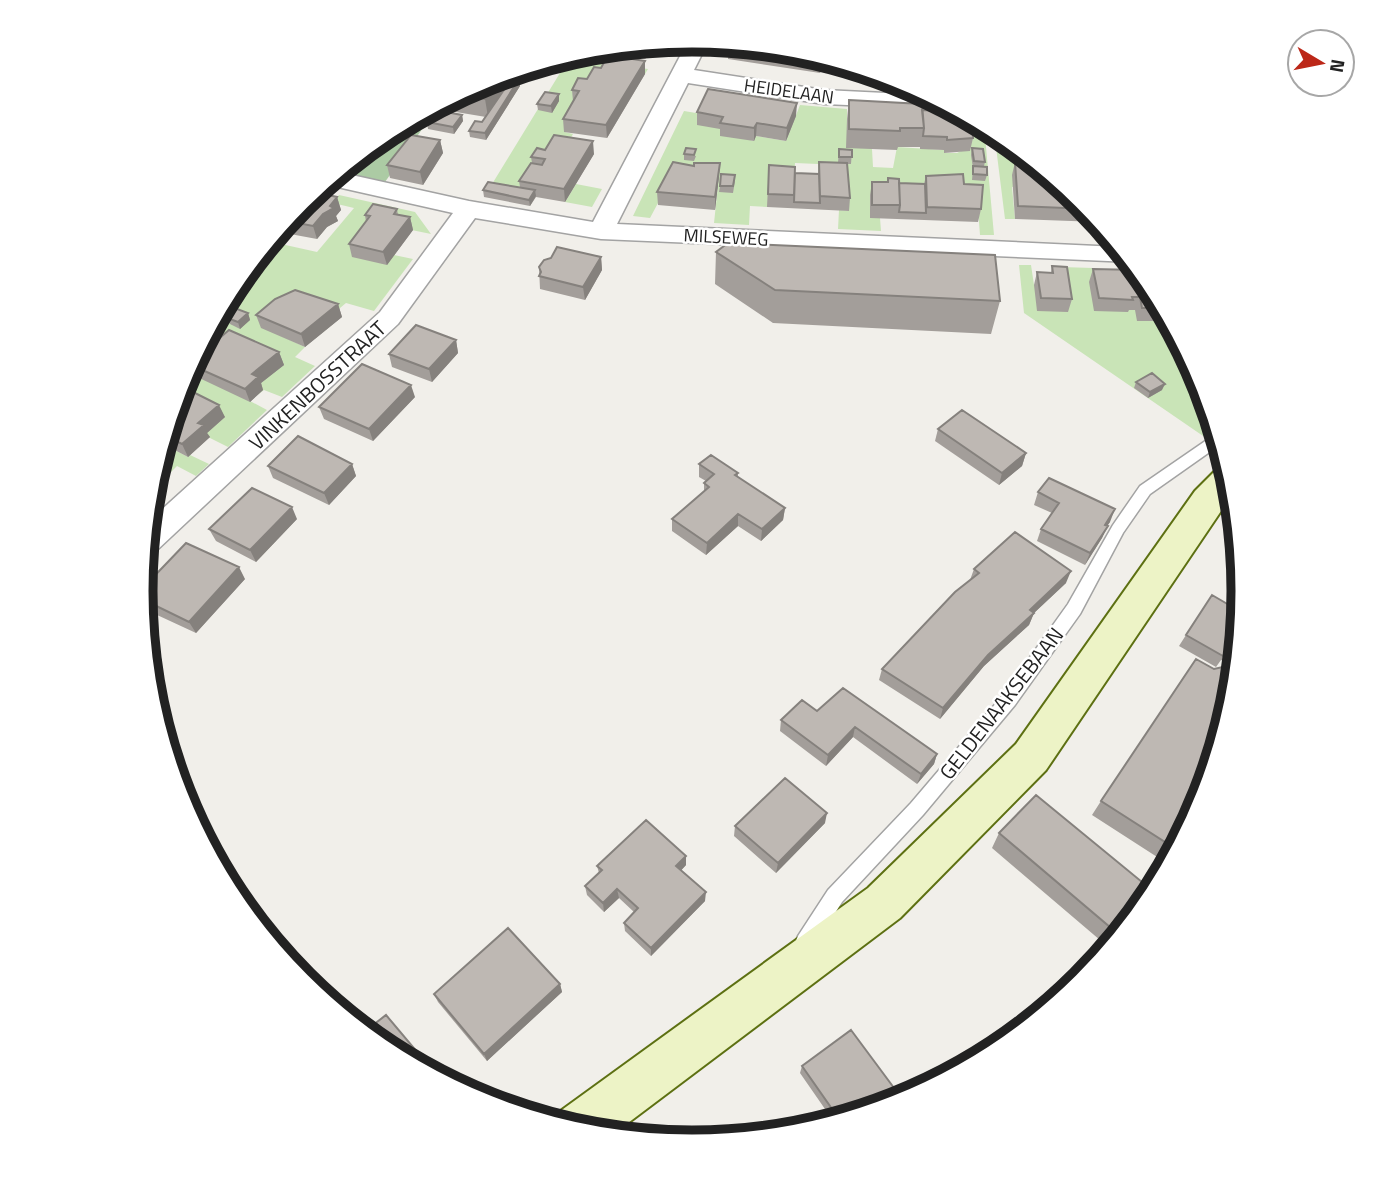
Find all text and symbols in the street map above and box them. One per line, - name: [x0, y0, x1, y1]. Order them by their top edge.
- north arrow: [1286, 28, 1356, 98]
- text: N: [1323, 57, 1354, 75]
- street label: HEIDELAAN: [742, 71, 836, 111]
- street label: MILSEWEG: [683, 221, 769, 253]
- street label: VINKENBOSSTRAAT: [241, 313, 393, 457]
- street label: GELDENAAKSEBAAN: [931, 620, 1071, 786]

